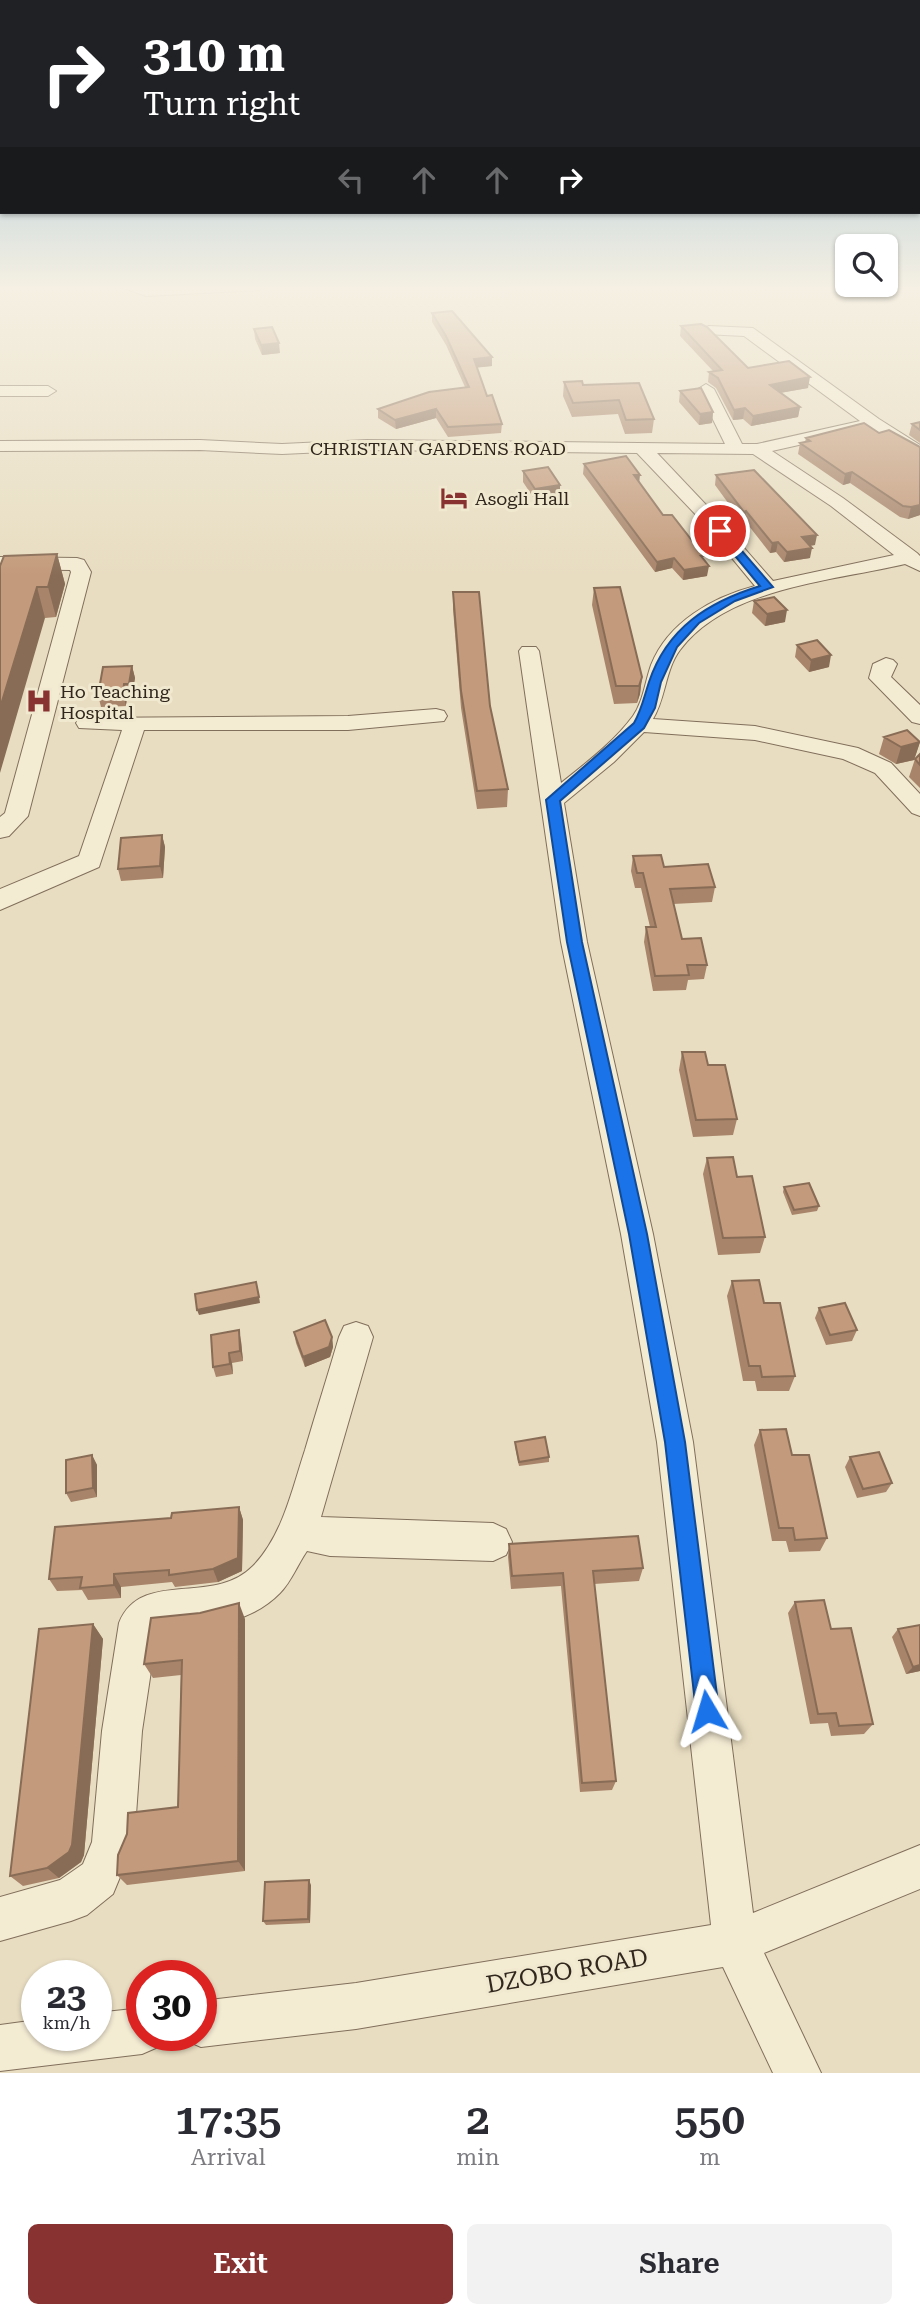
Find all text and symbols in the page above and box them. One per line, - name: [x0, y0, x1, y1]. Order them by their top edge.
- text: 310 m: [143, 26, 285, 83]
- icon: right: [28, 28, 119, 119]
- text: Turn right: [143, 85, 300, 123]
- icon: left: [332, 161, 370, 199]
- icon: ahead: [405, 161, 443, 199]
- icon: ahead: [478, 161, 516, 199]
- icon: right: [551, 161, 589, 199]
- map controls: [835, 234, 898, 297]
- button: search: [835, 234, 898, 297]
- street label: CHRISTIAN GARDENS ROAD: [310, 438, 566, 459]
- hotel icon: Asogli Hall: [439, 483, 469, 513]
- place label: Asogli Hall: [475, 488, 569, 509]
- pin: [690, 501, 750, 561]
- icon: arrive: [701, 512, 739, 550]
- place label: Ho Teaching Hospital: [60, 681, 171, 723]
- hospital icon: Ho Teaching Hospital: [24, 686, 54, 716]
- position arrow: [670, 1674, 744, 1748]
- street label: DZOBO ROAD: [484, 1943, 650, 1999]
- speed limit sign: 30: [126, 1960, 217, 2051]
- text: 23: [47, 1976, 86, 2017]
- text: km/h: [42, 2012, 91, 2033]
- text: 17:35: [175, 2095, 281, 2144]
- text: 2: [466, 2095, 490, 2144]
- text: 550: [674, 2095, 745, 2144]
- text: Arrival: [191, 2144, 266, 2171]
- text: min: [456, 2144, 500, 2171]
- text: m: [699, 2144, 720, 2171]
- button: Exit: [28, 2224, 453, 2304]
- button: Share: [467, 2224, 892, 2304]

